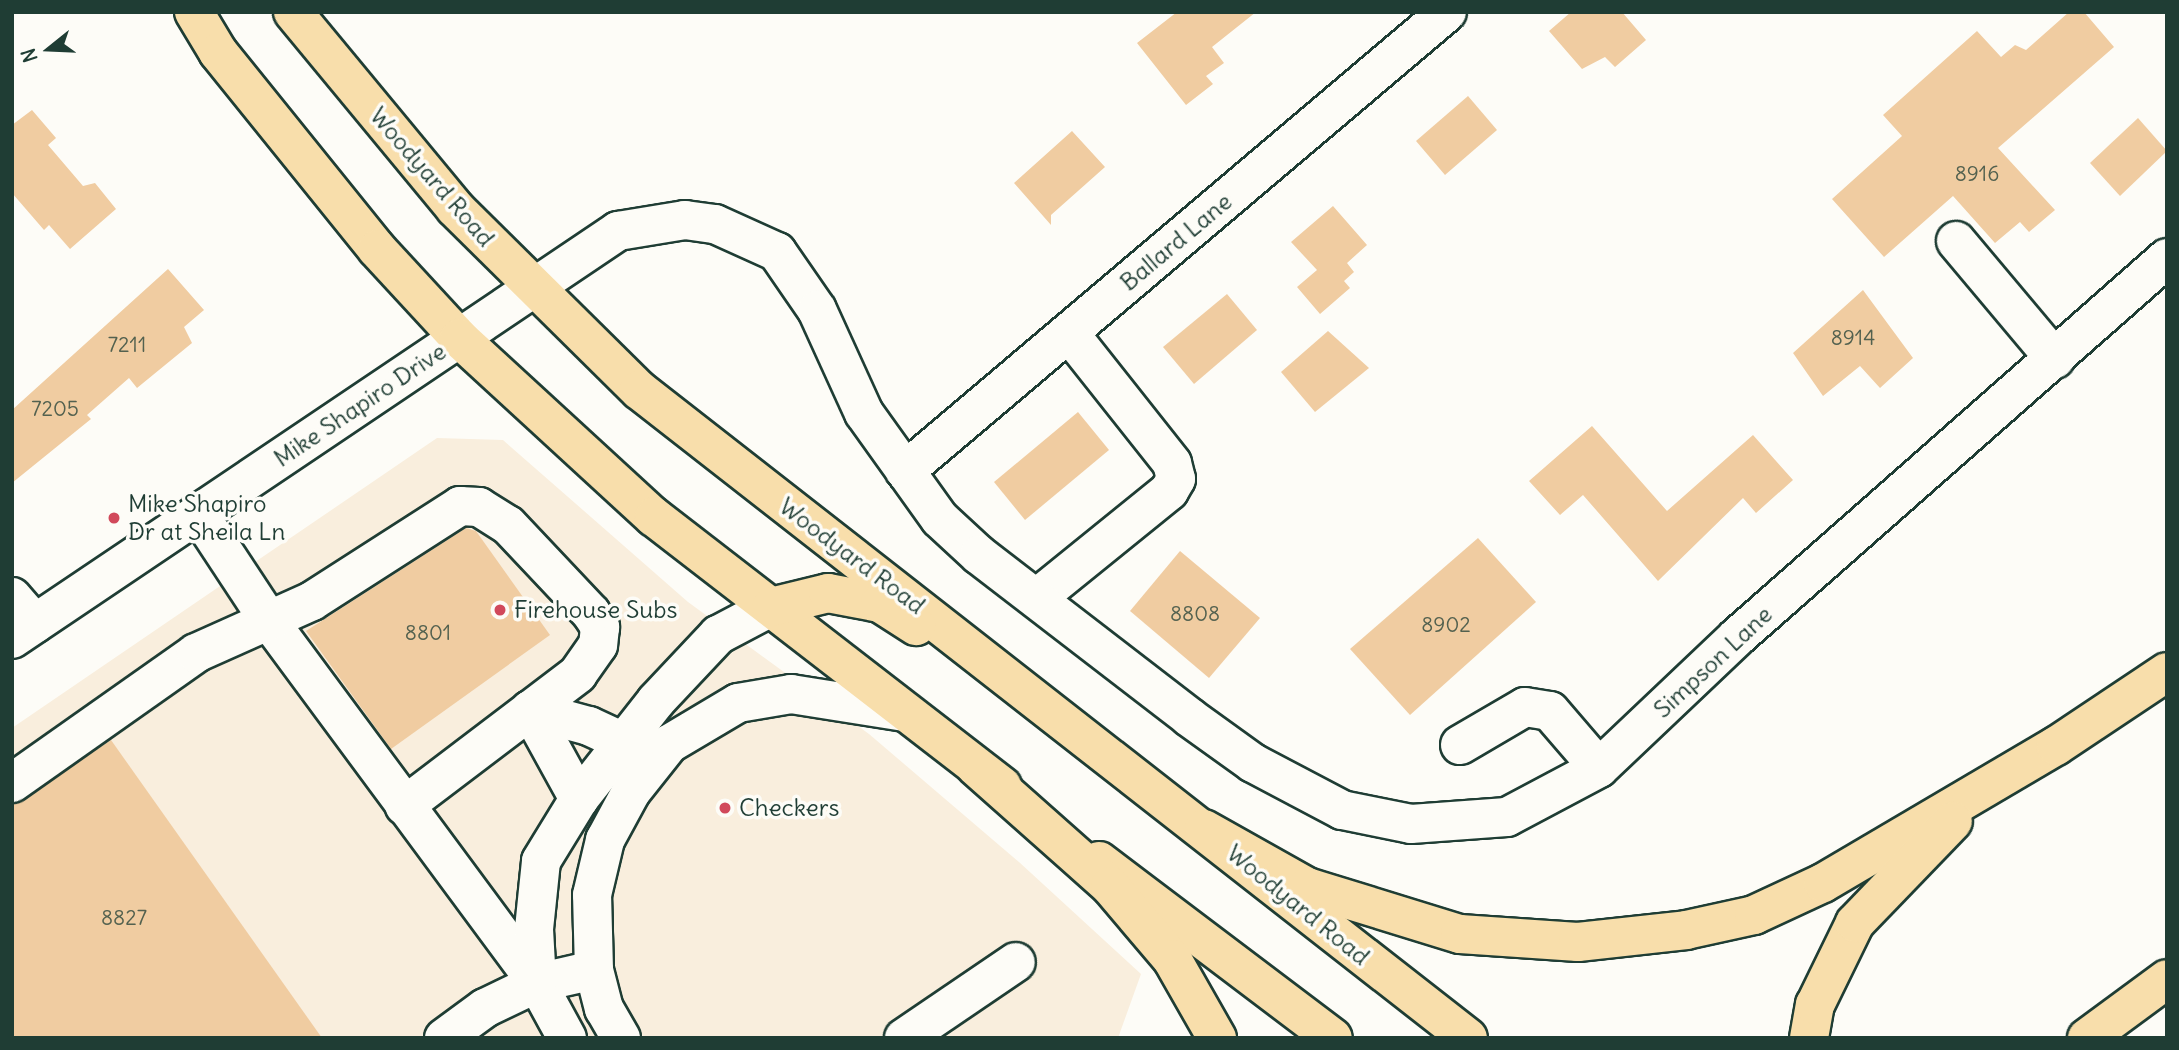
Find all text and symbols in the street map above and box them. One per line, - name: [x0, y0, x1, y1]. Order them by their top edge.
- north arrow: [14, 14, 84, 84]
- text: N: [16, 46, 42, 65]
- street label: Woodyard Road: [364, 102, 500, 252]
- house number: 8916: [1955, 161, 1999, 187]
- street label: Ballard Lane: [1114, 187, 1238, 297]
- house number: 8914: [1831, 325, 1875, 351]
- house number: 7211: [108, 332, 146, 358]
- street label: Mike Shapiro Drive: [269, 337, 451, 473]
- house number: 7205: [31, 396, 79, 422]
- place label: Mike Shapiro Dr at Sheila Ln: [128, 490, 285, 546]
- street label: Woodyard Road: [773, 492, 931, 620]
- marker: Mike Shapiro Dr at Sheila Ln: [106, 510, 122, 526]
- place label: Firehouse Subs: [514, 596, 677, 624]
- street label: Simpson Lane: [1648, 600, 1778, 724]
- house number: 8808: [1170, 601, 1220, 627]
- marker: Firehouse Subs: [492, 602, 508, 618]
- house number: 8902: [1421, 612, 1471, 638]
- house number: 8801: [405, 620, 451, 646]
- place label: Checkers: [739, 794, 839, 822]
- marker: Checkers: [717, 800, 733, 816]
- street label: Woodyard Road: [1221, 839, 1375, 971]
- house number: 8827: [101, 905, 147, 931]

